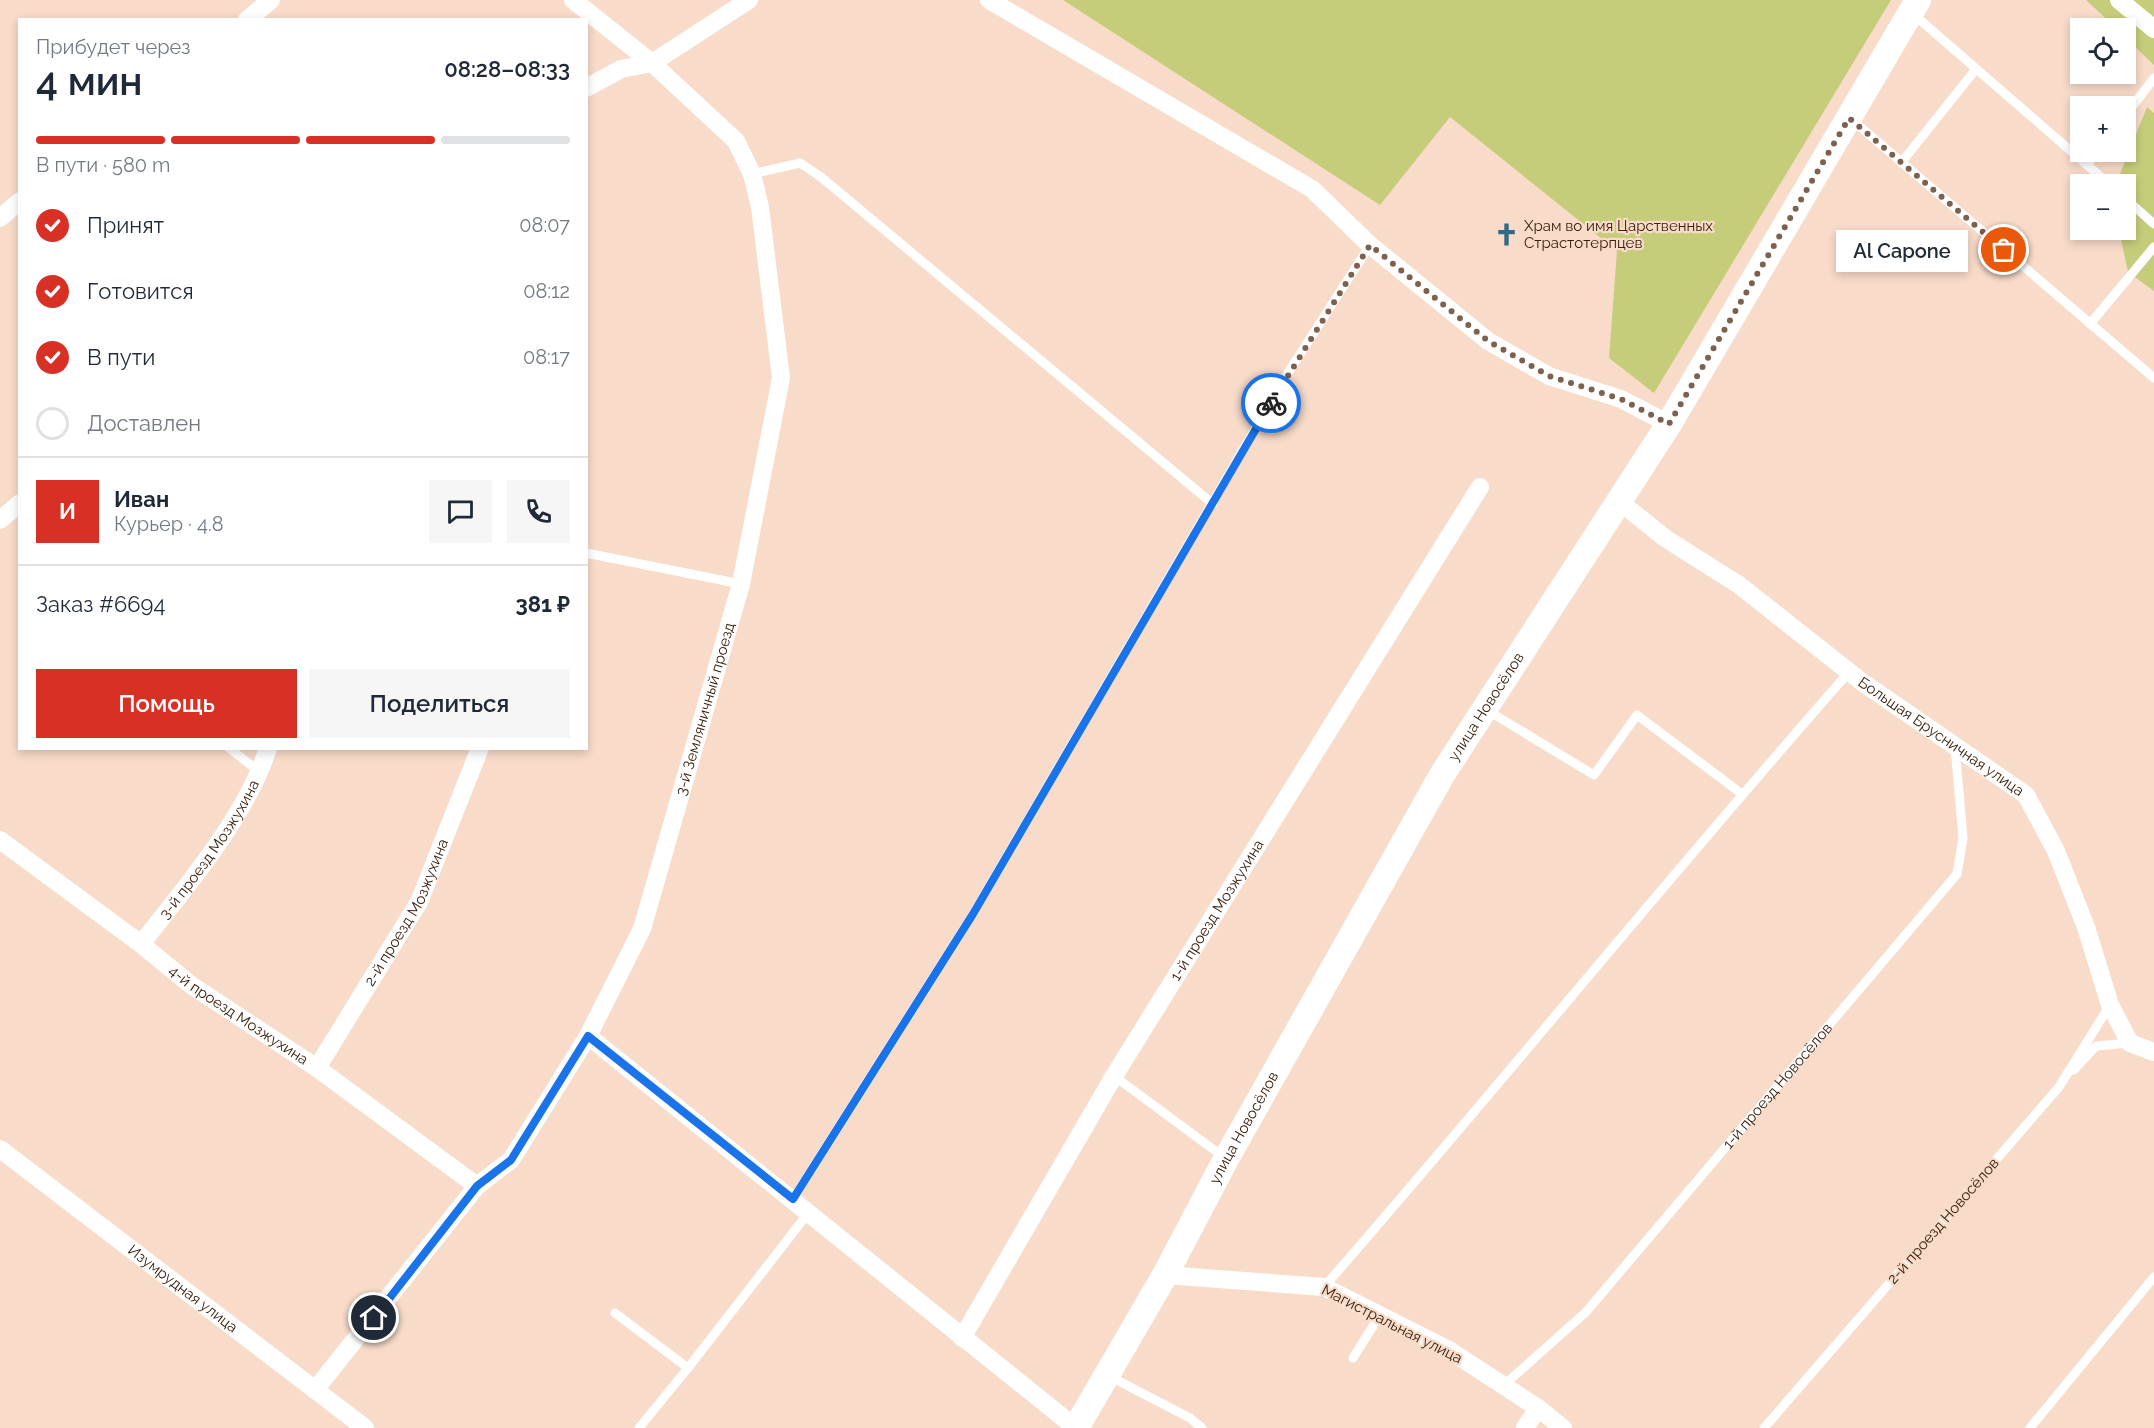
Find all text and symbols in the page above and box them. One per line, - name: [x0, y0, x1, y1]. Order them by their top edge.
- map controls: [2070, 18, 2136, 240]
- button: locate: [2070, 18, 2136, 84]
- text: Прибудет через: [36, 35, 190, 59]
- text: 08:28–08:33: [444, 56, 570, 82]
- text: 4 мин: [36, 58, 143, 104]
- button: +: [2070, 96, 2136, 162]
- text: В пути · 580 m: [36, 153, 171, 177]
- button: −: [2070, 174, 2136, 240]
- icon: check: [36, 209, 69, 242]
- text: Принят: [87, 212, 164, 238]
- text: 08:07: [519, 213, 570, 237]
- place label: Храм во имя Царственных Страстотерпцев: [1524, 217, 1713, 252]
- church icon: Храм во имя Царственных Страстотерпцев: [1493, 222, 1519, 248]
- pin: [1978, 224, 2029, 275]
- callout: Al Capone: [1836, 229, 1968, 271]
- icon: bag: [1987, 233, 2020, 266]
- text: Al Capone: [1853, 239, 1951, 263]
- icon: check: [36, 275, 69, 308]
- text: Готовится: [87, 278, 194, 304]
- text: 08:12: [523, 279, 570, 303]
- icon: check: [36, 341, 69, 374]
- text: В пути: [87, 344, 155, 370]
- text: 08:17: [523, 345, 570, 369]
- courier: [1241, 373, 1301, 433]
- icon: bike: [1255, 387, 1288, 420]
- text: Доставлен: [87, 410, 201, 436]
- button: chat: [429, 480, 492, 543]
- button: phone: [507, 480, 570, 543]
- text: Иван: [114, 486, 169, 512]
- text: И: [59, 498, 76, 524]
- text: Курьер · 4.8: [114, 512, 224, 536]
- text: Заказ #6694: [36, 591, 166, 617]
- text: 381 ₽: [516, 591, 570, 617]
- street label: 3-й Земляничный проезд: [672, 620, 739, 798]
- street label: улица Новосёлов: [1444, 649, 1528, 764]
- button: Помощь: [36, 669, 297, 738]
- button: Поделиться: [309, 669, 570, 738]
- street label: Большая Брусничная улица: [1855, 673, 2027, 800]
- street label: 3-й проезд Мозжухина: [156, 777, 263, 922]
- street label: 2-й проезд Мозжухина: [361, 836, 452, 989]
- street label: 1-й проезд Мозжухина: [1166, 837, 1268, 984]
- street label: 4-й проезд Мозжухина: [165, 962, 311, 1069]
- street label: 1-й проезд Новосёлов: [1719, 1019, 1836, 1153]
- street label: улица Новосёлов: [1206, 1069, 1282, 1187]
- street label: 2-й проезд Новосёлов: [1883, 1154, 2003, 1288]
- street label: Изумрудная улица: [124, 1241, 241, 1336]
- street label: Магистральная улица: [1319, 1281, 1465, 1367]
- pin: [348, 1292, 399, 1343]
- icon: home: [357, 1301, 390, 1334]

